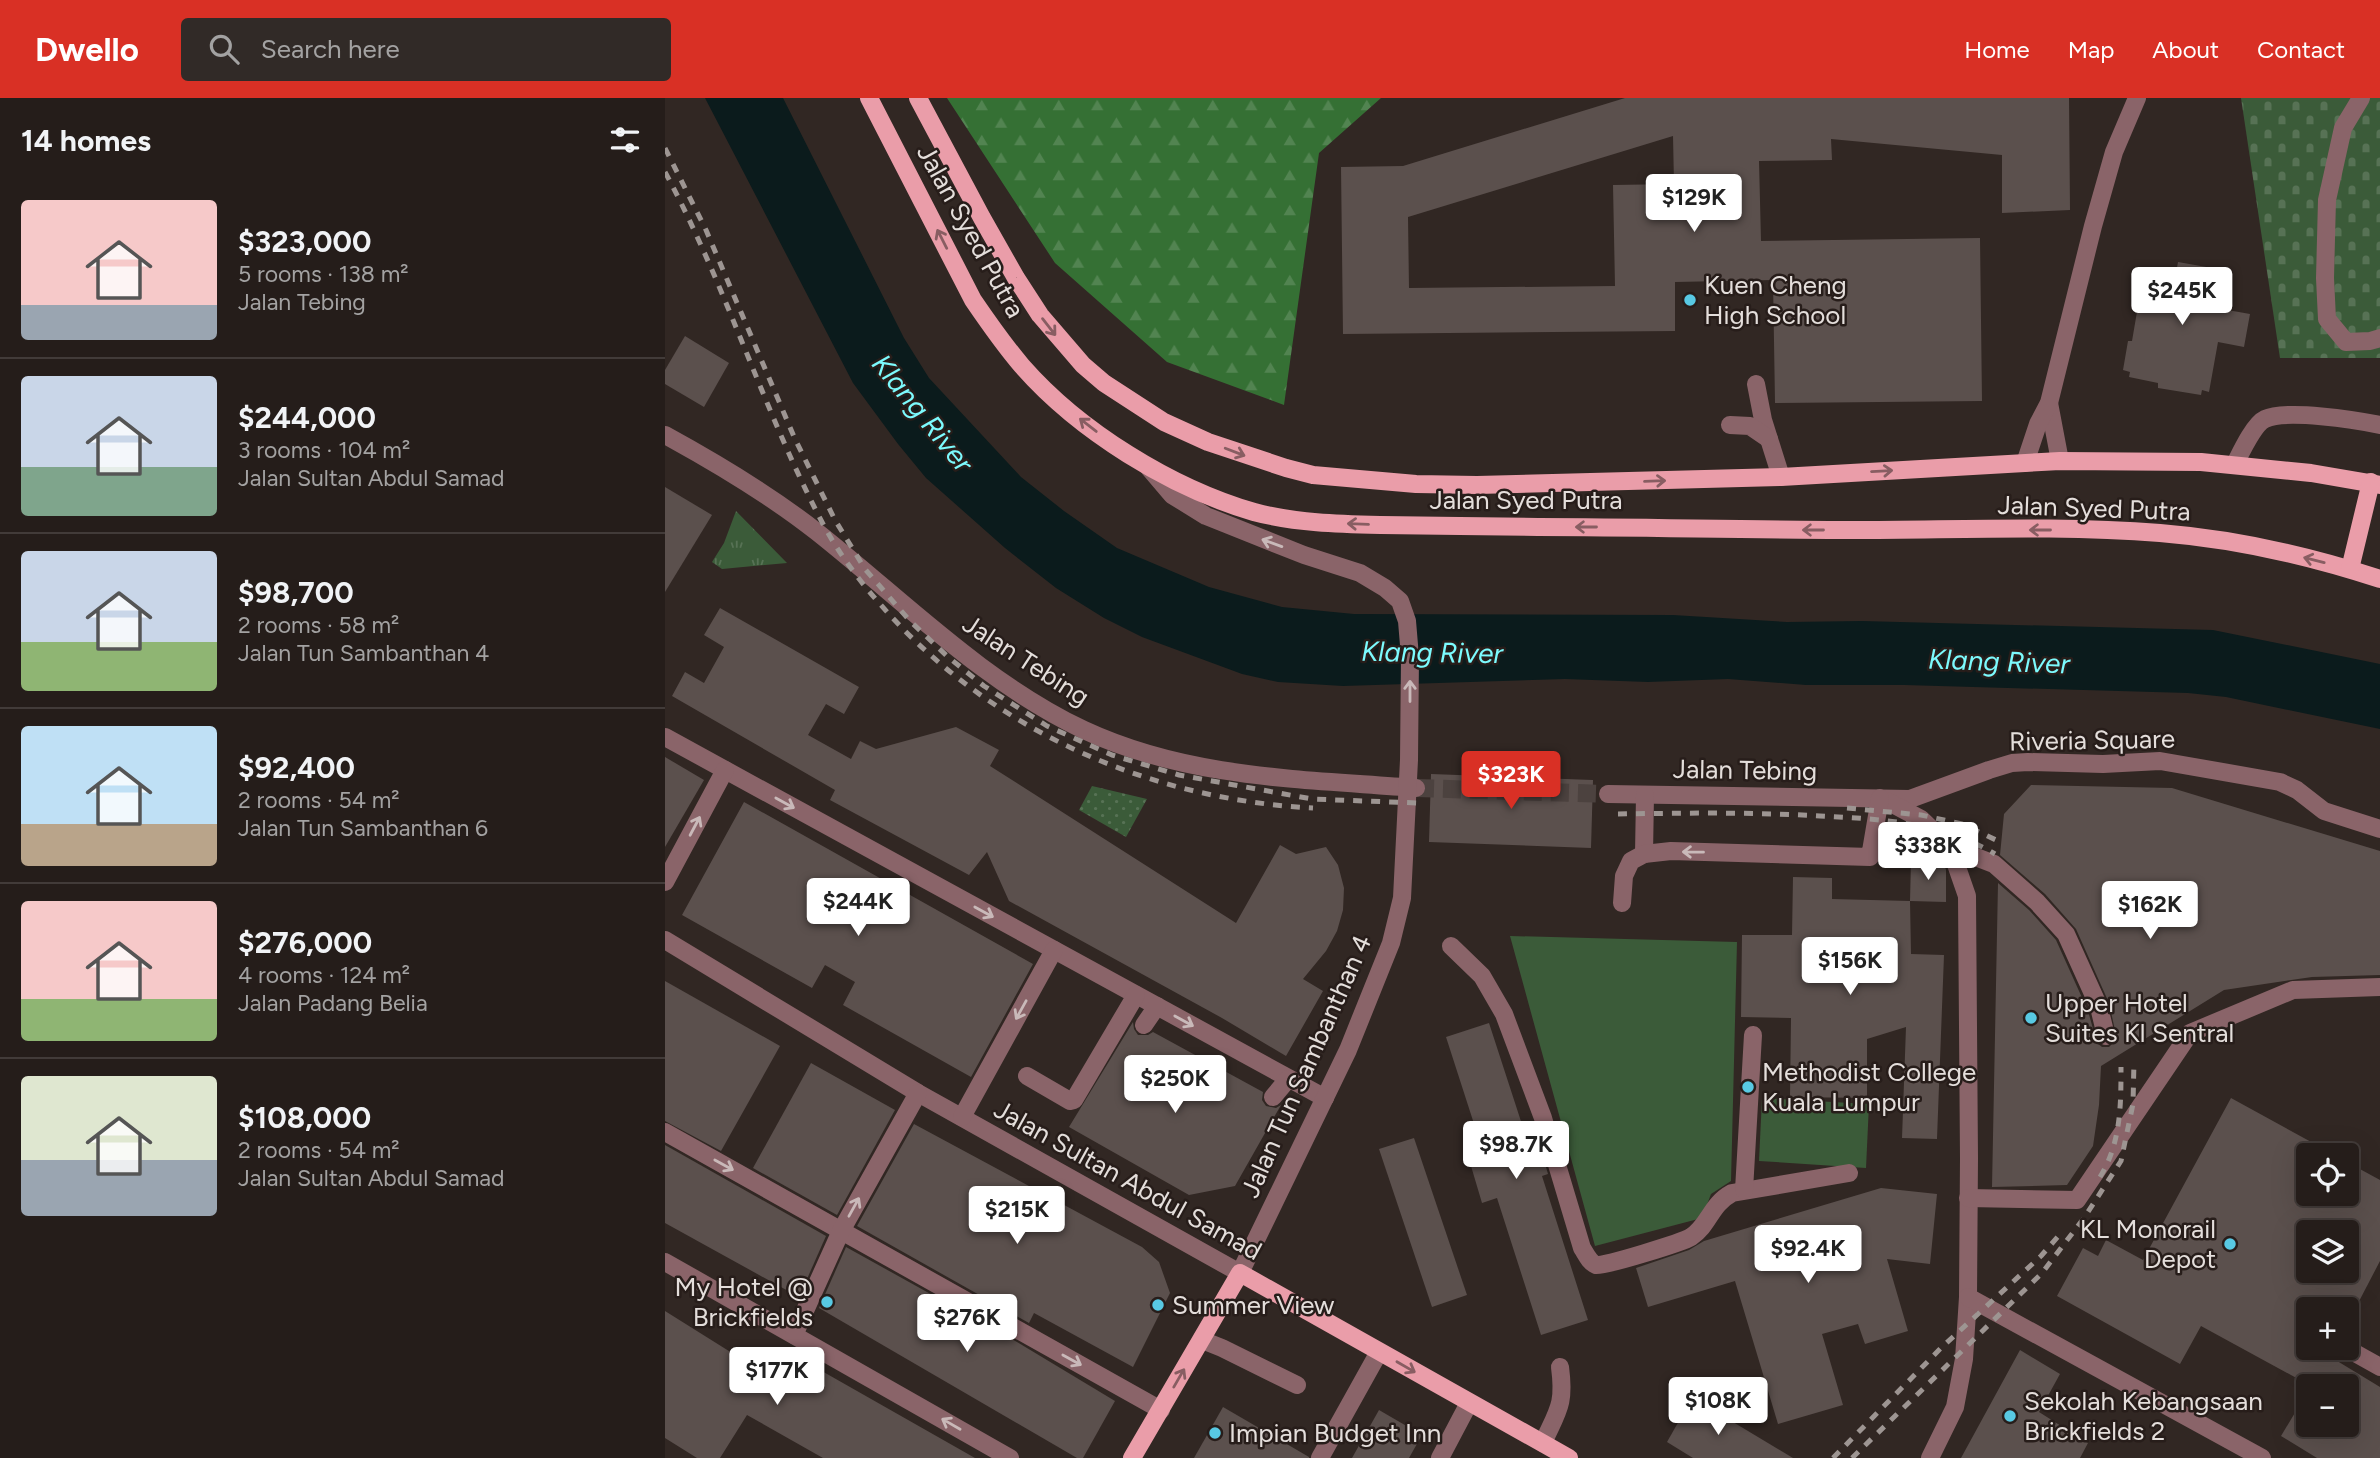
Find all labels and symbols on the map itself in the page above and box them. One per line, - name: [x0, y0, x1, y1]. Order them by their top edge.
- street label: Jalan Syed Putra: [910, 139, 1032, 323]
- pin: $129K: [1645, 174, 1743, 234]
- one-way arrow: [934, 229, 948, 250]
- pin: $245K: [2133, 268, 2231, 327]
- place label: Kuen Cheng High School: [1704, 269, 1847, 331]
- marker: Kuen Cheng High School: [1682, 292, 1698, 308]
- one-way arrow: [1042, 317, 1057, 336]
- water label: Klang River: [865, 347, 982, 480]
- one-way arrow: [1079, 417, 1097, 432]
- one-way arrow: [1224, 447, 1246, 460]
- one-way arrow: [1871, 464, 1893, 477]
- one-way arrow: [1643, 474, 1666, 487]
- street label: Jalan Syed Putra: [1429, 484, 1623, 516]
- street label: Jalan Syed Putra: [1997, 489, 2191, 527]
- one-way arrow: [1347, 518, 1370, 531]
- one-way arrow: [1574, 520, 1597, 534]
- one-way arrow: [1802, 523, 1825, 537]
- one-way arrow: [2029, 523, 2052, 537]
- one-way arrow: [1261, 535, 1283, 548]
- one-way arrow: [2303, 553, 2326, 566]
- street label: Jalan Tebing: [957, 607, 1095, 713]
- water label: Klang River: [1361, 634, 1505, 670]
- water label: Klang River: [1928, 642, 2072, 681]
- one-way arrow: [1403, 680, 1417, 703]
- street label: Riveria Square: [2009, 723, 2175, 757]
- pin: $323K: [1462, 752, 1560, 811]
- street label: Jalan Tebing: [1672, 753, 1818, 787]
- one-way arrow: [774, 796, 794, 810]
- one-way arrow: [689, 816, 702, 837]
- pin: $338K: [1879, 822, 1977, 882]
- one-way arrow: [1682, 845, 1705, 859]
- pin: $244K: [809, 878, 907, 938]
- pin: $162K: [2101, 882, 2199, 941]
- one-way arrow: [974, 905, 994, 919]
- street label: Jalan Tun Sambanthan 4: [1234, 930, 1378, 1202]
- pin: $156K: [1801, 937, 1899, 997]
- place label: Upper Hotel Suites Kl Sentral: [2045, 987, 2234, 1049]
- one-way arrow: [1014, 999, 1028, 1019]
- marker: Upper Hotel Suites Kl Sentral: [2023, 1010, 2039, 1026]
- one-way arrow: [1173, 1015, 1194, 1028]
- pin: $250K: [1126, 1056, 1224, 1115]
- place label: Methodist College Kuala Lumpur: [1762, 1056, 1976, 1118]
- marker: Methodist College Kuala Lumpur: [1740, 1079, 1756, 1095]
- street label: Jalan Sultan Abdul Samad: [988, 1093, 1268, 1267]
- pin: $98.7K: [1459, 1122, 1573, 1181]
- one-way arrow: [714, 1158, 734, 1172]
- pin: $215K: [968, 1186, 1066, 1246]
- one-way arrow: [847, 1197, 861, 1217]
- place label: KL Monorail Depot: [2080, 1213, 2216, 1275]
- pin: $92.4K: [1751, 1226, 1865, 1285]
- marker: KL Monorail Depot: [2222, 1236, 2238, 1252]
- place label: My Hotel @ Brickfields: [674, 1271, 813, 1333]
- place label: Summer View: [1172, 1289, 1335, 1321]
- marker: My Hotel @ Brickfields: [819, 1294, 835, 1310]
- pin: $276K: [918, 1294, 1016, 1354]
- marker: Summer View: [1150, 1297, 1166, 1313]
- pin: $177K: [728, 1348, 826, 1407]
- one-way arrow: [1062, 1353, 1082, 1367]
- one-way arrow: [1396, 1360, 1416, 1374]
- one-way arrow: [1173, 1369, 1187, 1389]
- pin: $108K: [1669, 1378, 1767, 1437]
- place label: Sekolah Kebangsaan Brickfields 2: [2024, 1385, 2263, 1447]
- marker: Sekolah Kebangsaan Brickfields 2: [2002, 1408, 2018, 1424]
- one-way arrow: [941, 1417, 961, 1431]
- place label: Impian Budget Inn: [1229, 1417, 1441, 1449]
- marker: Impian Budget Inn: [1207, 1425, 1223, 1441]

